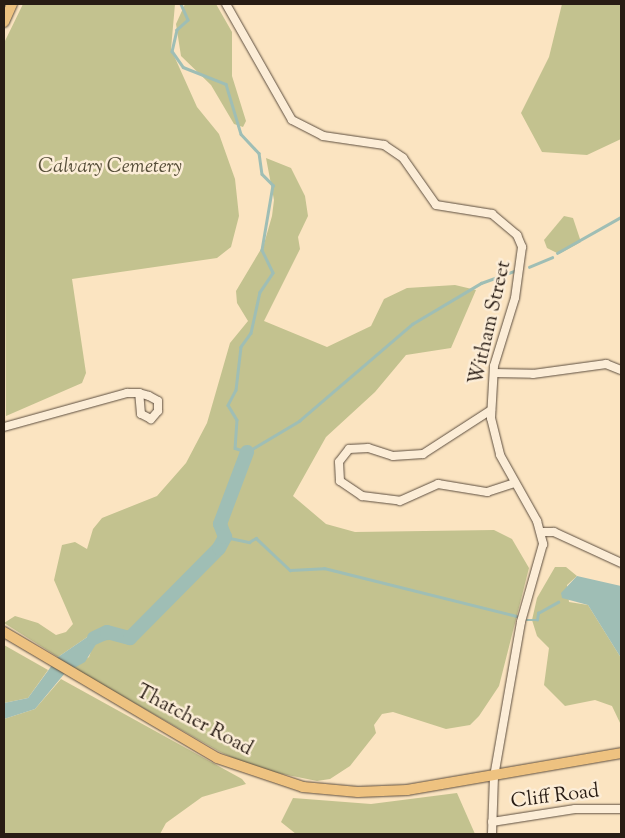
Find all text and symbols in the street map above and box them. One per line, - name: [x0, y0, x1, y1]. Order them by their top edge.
- park label: Calvary Cemetery: [38, 155, 182, 179]
- street label: Witham Street: [465, 258, 517, 388]
- street label: Thatcher Road: [132, 680, 256, 762]
- street label: Cliff Road: [509, 780, 601, 814]

